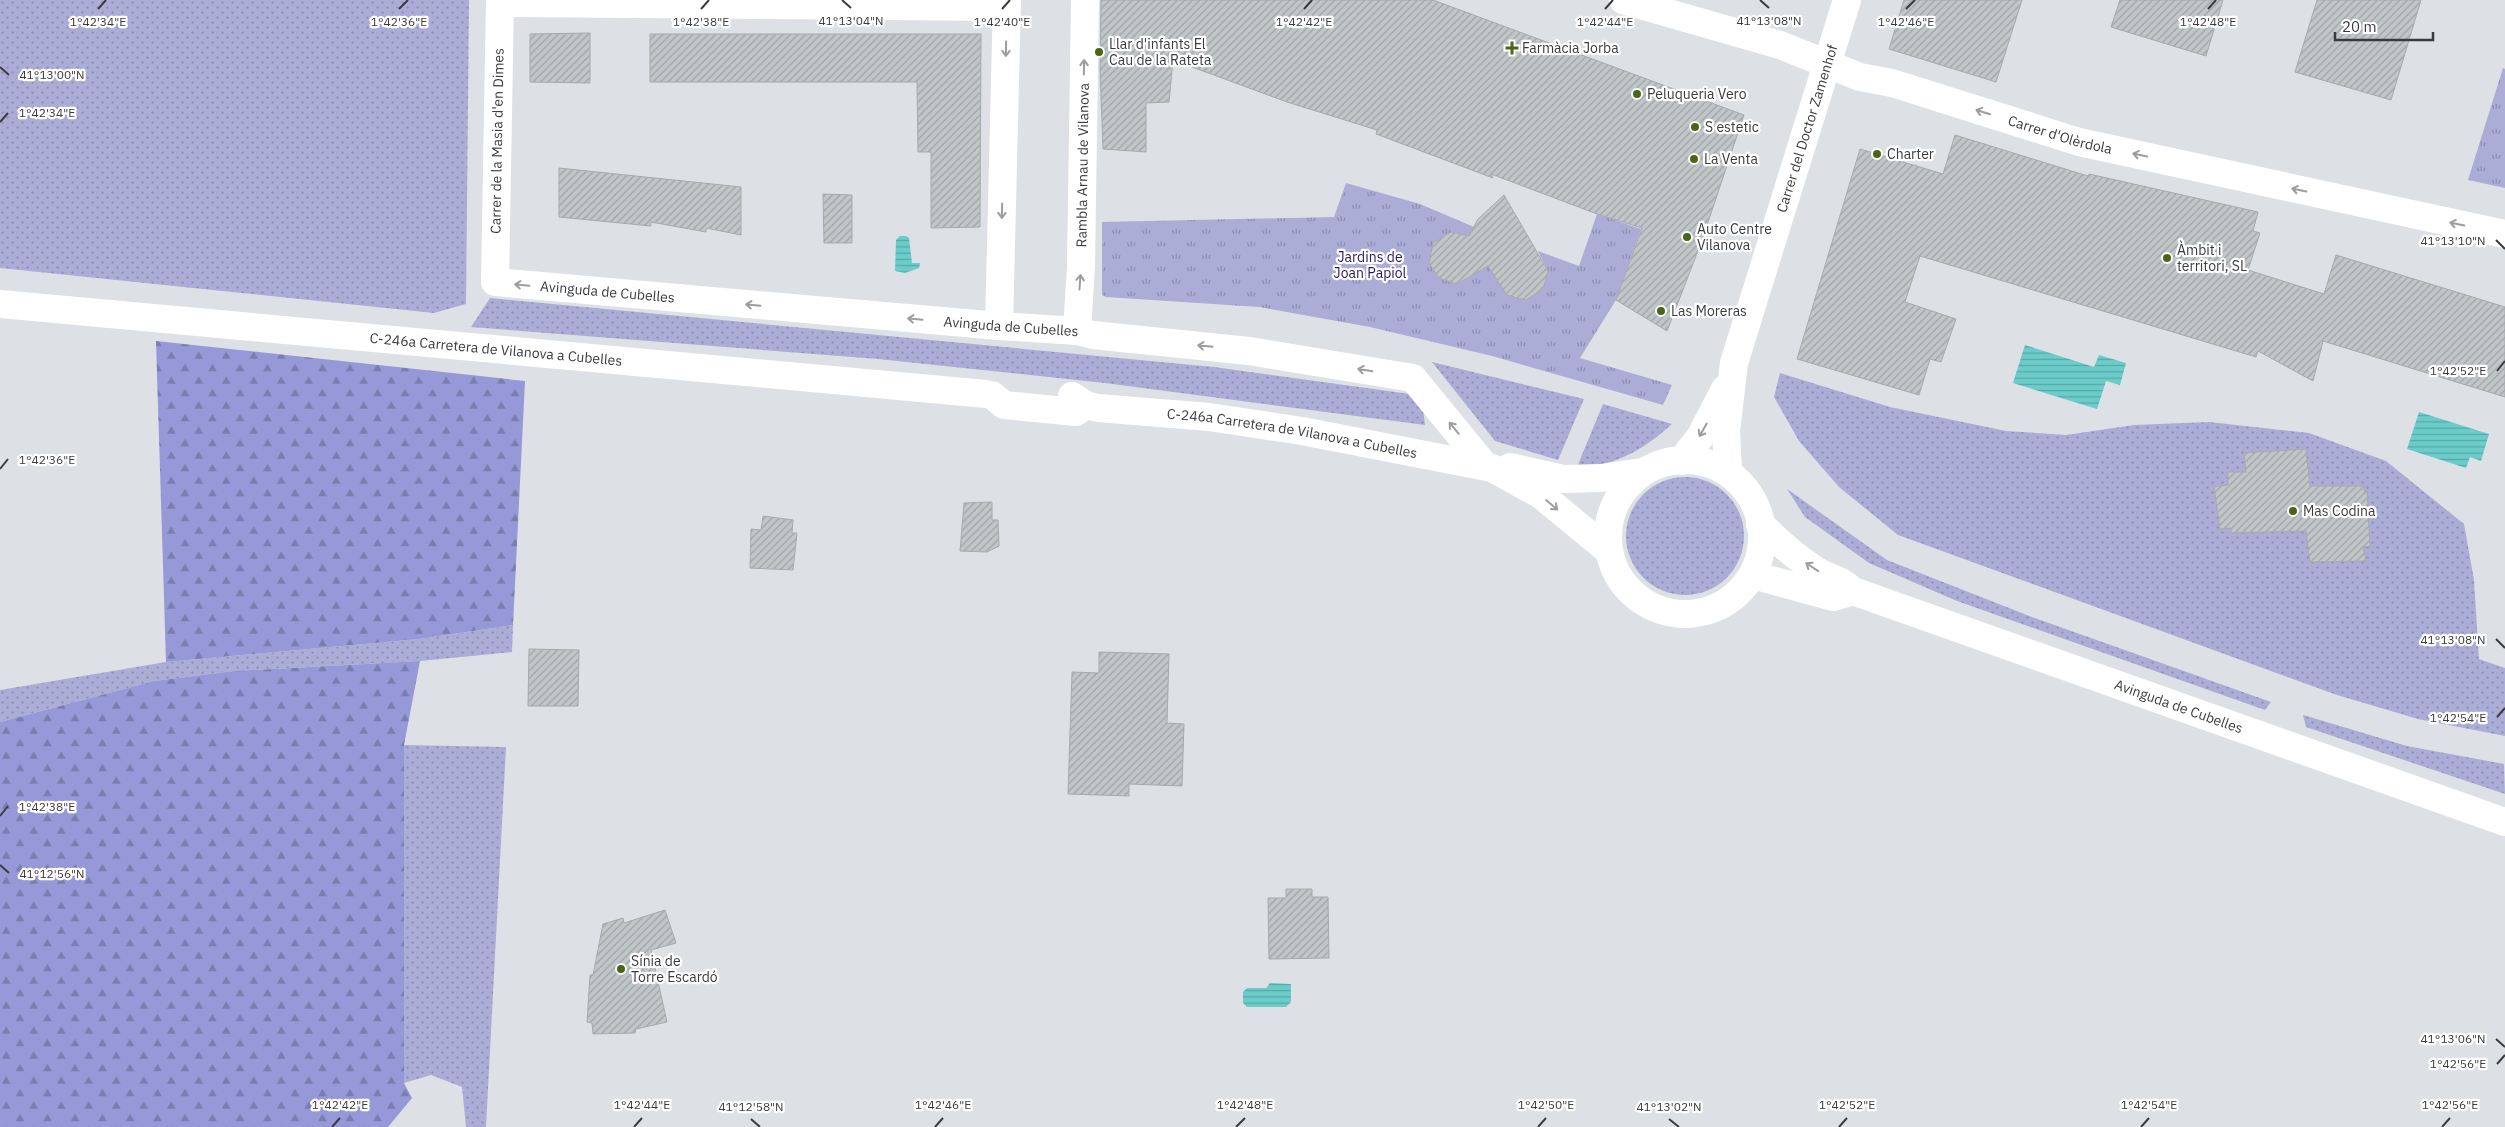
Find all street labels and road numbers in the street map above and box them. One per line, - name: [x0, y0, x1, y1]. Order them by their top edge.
- street label: Carrer del Doctor Zamenhof: [1772, 42, 1842, 215]
- street label: Carrer de la Masia d'en Dimes: [486, 48, 508, 234]
- street label: Rambla Arnau de Vilanova: [1072, 82, 1093, 248]
- street label: Carrer d'Olèrdola: [2006, 111, 2114, 158]
- street label: Avinguda de Cubelles: [540, 277, 676, 307]
- street label: Avinguda de Cubelles: [943, 312, 1079, 340]
- street label: C-246a Carretera de Vilanova a Cubelles: [369, 329, 623, 370]
- street label: C-246a Carretera de Vilanova a Cubelles: [1166, 405, 1419, 462]
- street label: Avinguda de Cubelles: [2112, 675, 2245, 737]

